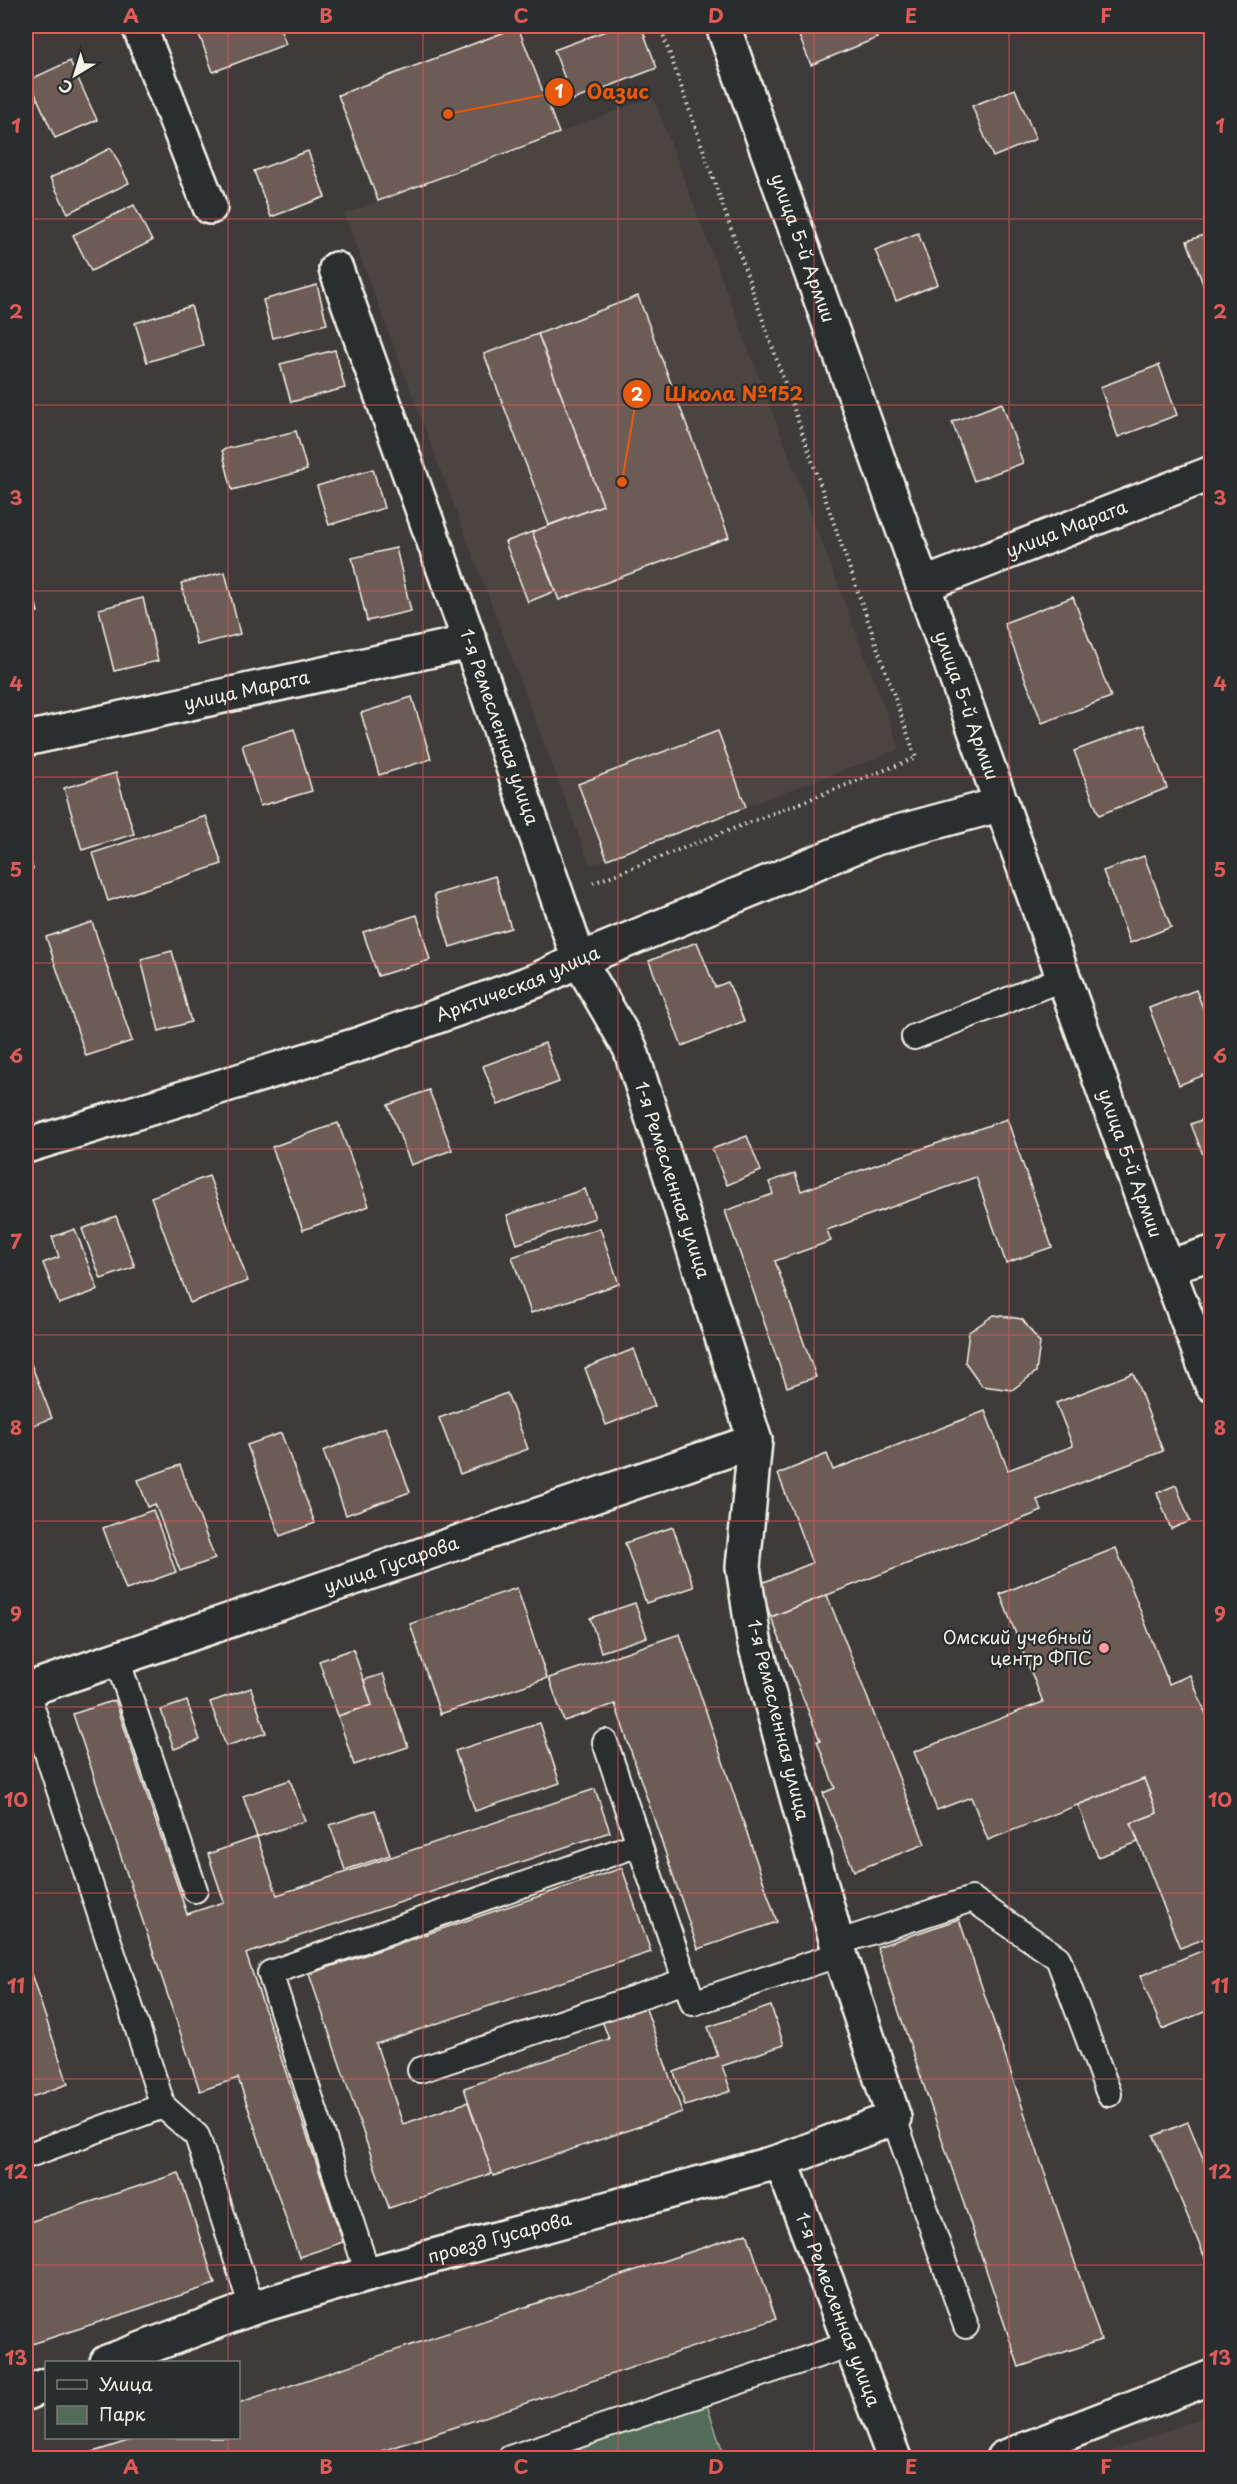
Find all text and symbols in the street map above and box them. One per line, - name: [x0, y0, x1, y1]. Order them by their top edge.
- text: A: [123, 0, 139, 30]
- text: B: [319, 0, 333, 30]
- text: C: [513, 0, 529, 30]
- text: D: [708, 0, 724, 30]
- text: E: [905, 0, 917, 30]
- text: F: [1100, 0, 1112, 30]
- north arrow: [45, 45, 105, 105]
- callout: Оазис: [544, 73, 661, 111]
- text: С: [53, 74, 77, 101]
- text: Оазис: [587, 76, 649, 106]
- text: 1: [555, 77, 564, 104]
- text: 1: [11, 110, 21, 140]
- text: 1: [1215, 110, 1225, 140]
- street label: улица 5-й Армии: [765, 169, 843, 326]
- text: 2: [9, 296, 23, 326]
- text: 2: [1213, 296, 1227, 326]
- callout: Школа №152: [622, 375, 816, 413]
- text: Школа №152: [665, 378, 803, 408]
- text: 2: [631, 380, 644, 407]
- text: 3: [9, 482, 23, 512]
- text: 3: [1213, 482, 1227, 512]
- street label: улица Марата: [1001, 492, 1131, 564]
- street label: 1-я Ремесленная улица: [454, 625, 547, 829]
- street label: улица 5-й Армии: [929, 627, 1007, 784]
- street label: улица Марата: [181, 662, 313, 716]
- text: 4: [9, 668, 23, 698]
- text: 4: [1213, 668, 1227, 698]
- text: 5: [10, 854, 22, 884]
- text: 5: [1214, 854, 1226, 884]
- street label: Арктическая улица: [432, 938, 604, 1028]
- text: 6: [9, 1040, 23, 1070]
- text: 6: [1213, 1040, 1227, 1070]
- street label: 1-я Ремесленная улица: [629, 1077, 718, 1282]
- street label: улица 5-й Армии: [1092, 1085, 1170, 1241]
- text: 7: [10, 1226, 22, 1256]
- text: 7: [1214, 1226, 1226, 1256]
- text: 8: [10, 1412, 22, 1442]
- text: 8: [1214, 1412, 1226, 1442]
- street label: улица Гусарова: [320, 1528, 463, 1599]
- text: 9: [10, 1598, 22, 1628]
- text: 9: [1214, 1598, 1226, 1628]
- street label: 1-я Ремесленная улица: [741, 1616, 818, 1823]
- place label: Омский учебный центр ФПС: [943, 1623, 1092, 1671]
- marker: Омский учебный центр ФПС: [1097, 1641, 1111, 1655]
- text: 10: [4, 1784, 28, 1814]
- text: 10: [1208, 1784, 1232, 1814]
- text: 11: [7, 1970, 25, 2000]
- text: 11: [1211, 1970, 1229, 2000]
- text: 12: [4, 2156, 28, 2186]
- text: 12: [1208, 2156, 1232, 2186]
- street label: проезд Гусарова: [424, 2204, 575, 2269]
- street label: 1-я Ремесленная улица: [790, 2208, 888, 2411]
- text: 13: [5, 2342, 27, 2372]
- text: 13: [1209, 2342, 1231, 2372]
- legend: [45, 2361, 240, 2439]
- text: Улица: [99, 2370, 153, 2397]
- text: Парк: [99, 2400, 146, 2427]
- text: A: [123, 2451, 139, 2481]
- text: B: [319, 2451, 333, 2481]
- text: C: [513, 2451, 529, 2481]
- text: D: [708, 2451, 724, 2481]
- text: E: [905, 2451, 917, 2481]
- text: F: [1100, 2451, 1112, 2481]

